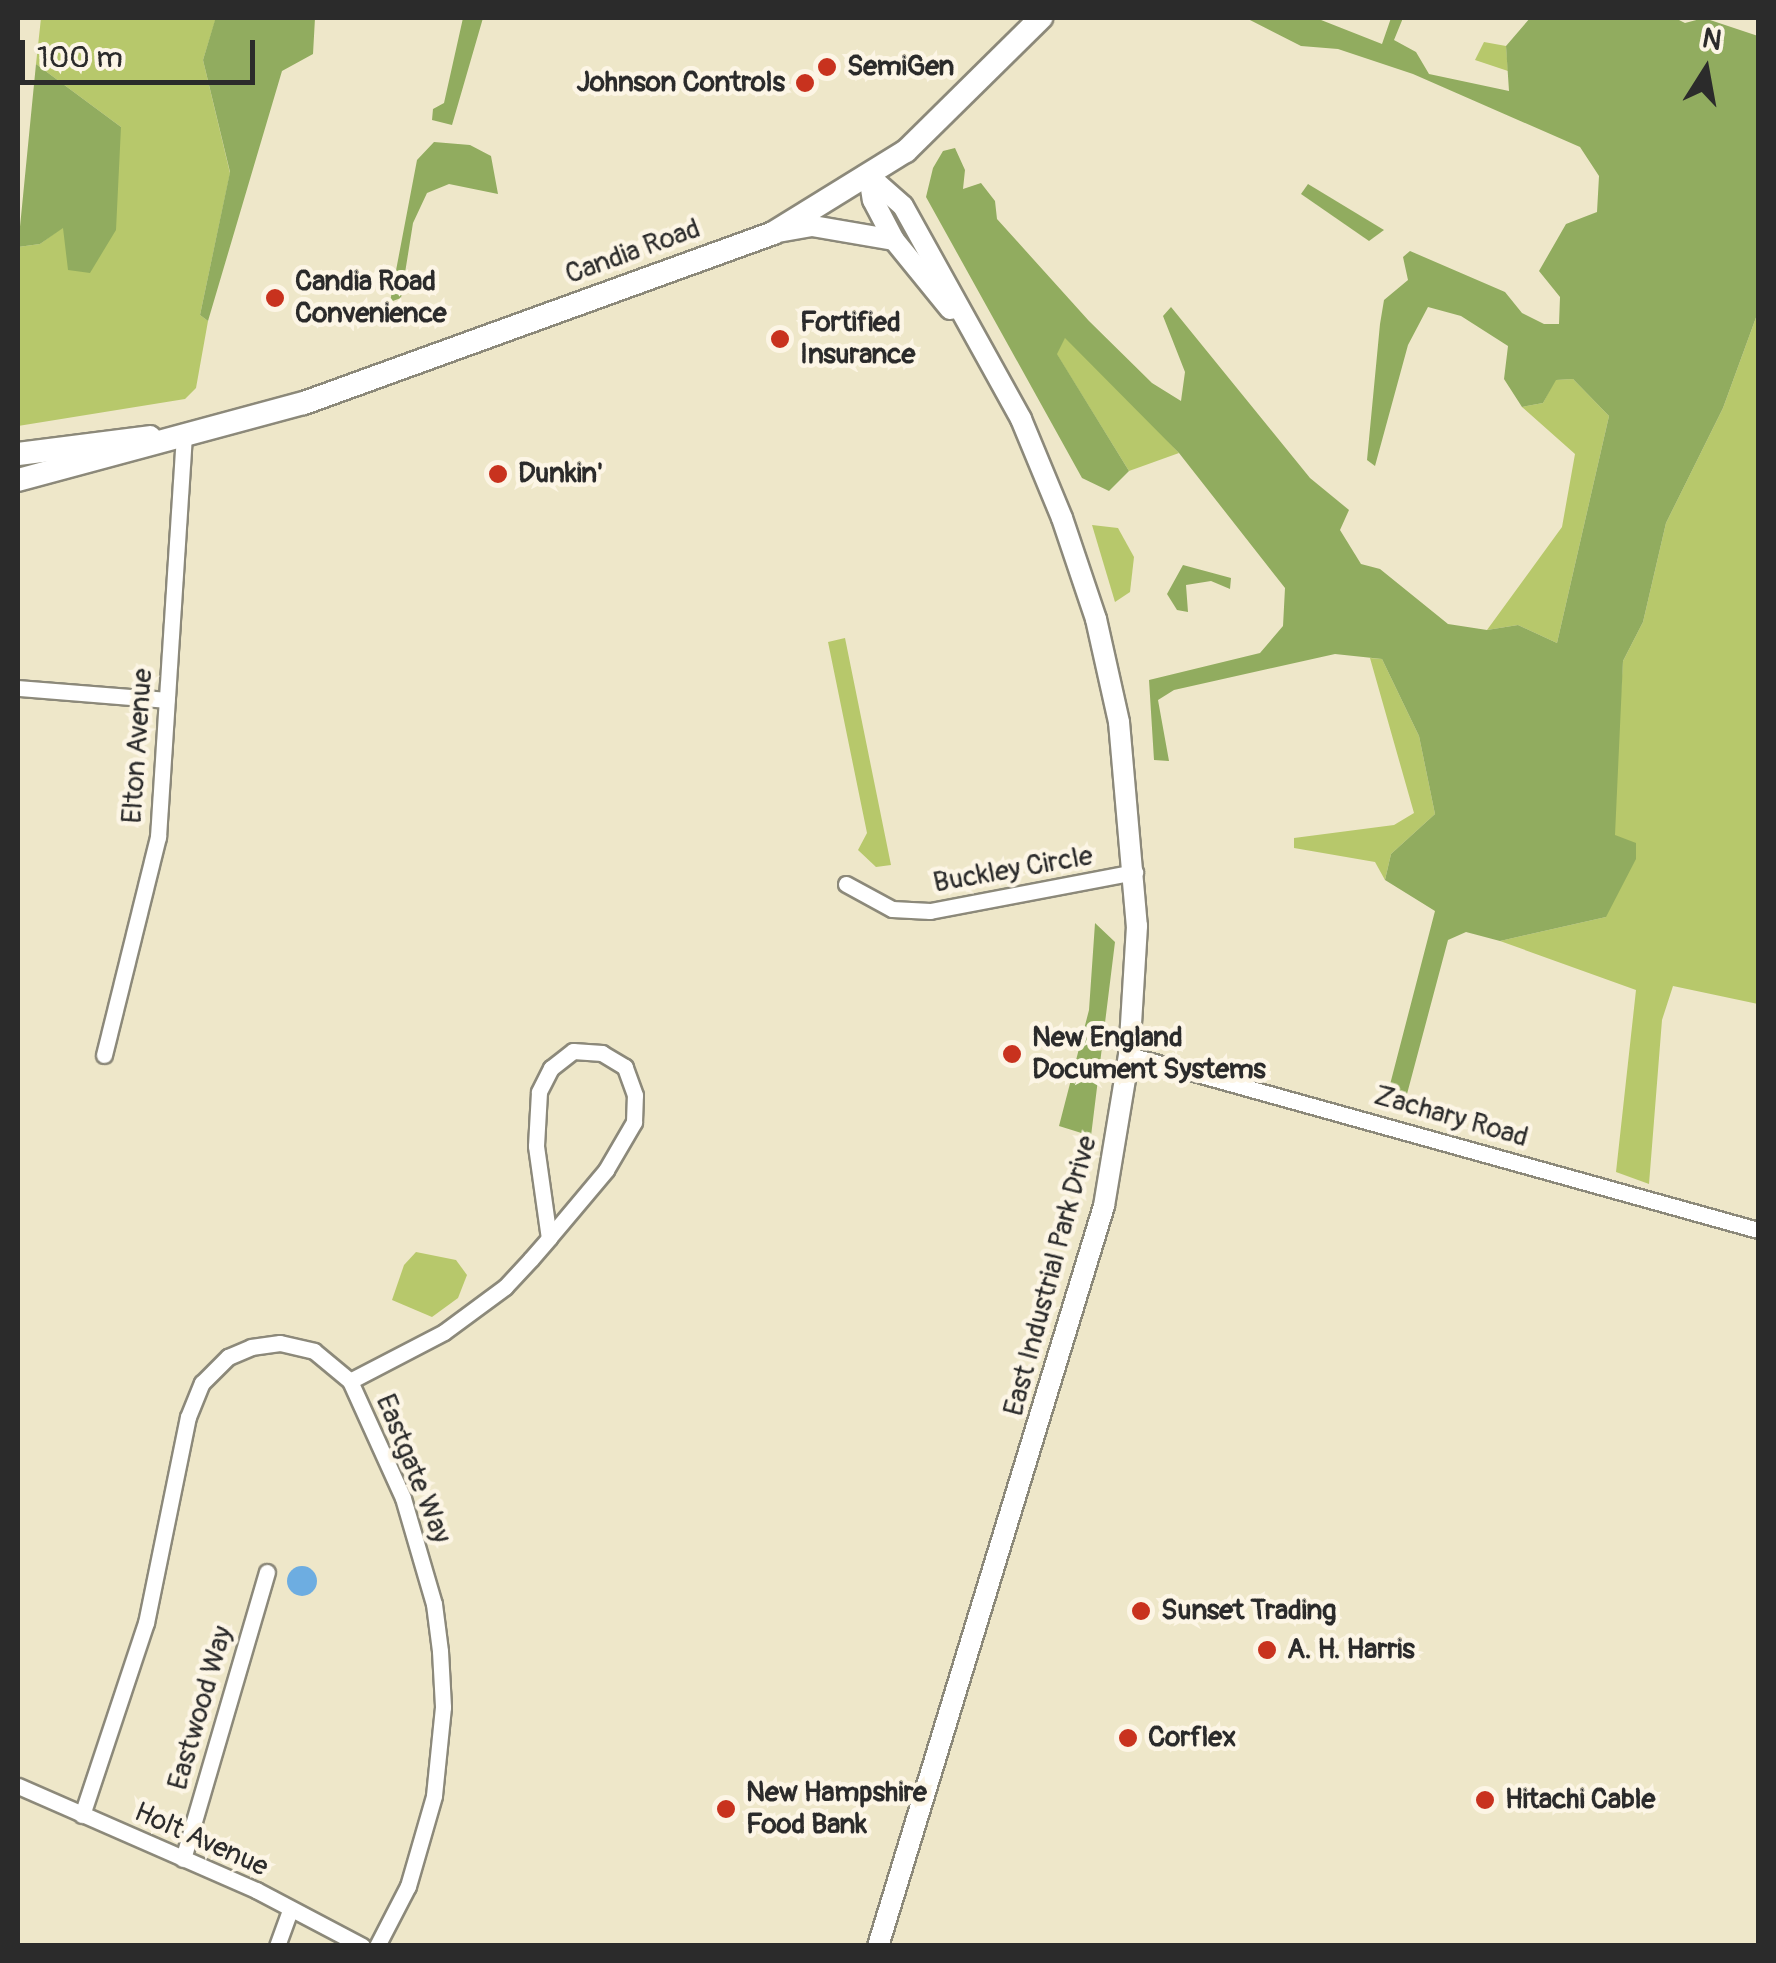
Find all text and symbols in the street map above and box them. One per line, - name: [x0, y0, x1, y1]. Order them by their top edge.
- scale bar: [25, 20, 260, 82]
- north arrow: [1656, 20, 1756, 120]
- text: N: [1699, 21, 1724, 59]
- text: 100 m: [37, 39, 123, 76]
- place label: SemiGen: [847, 50, 954, 84]
- marker: SemiGen: [816, 56, 838, 78]
- place label: Johnson Controls: [576, 66, 785, 100]
- marker: Johnson Controls: [794, 72, 816, 94]
- street label: Candia Road: [561, 212, 705, 292]
- place label: Candia Road Convenience: [295, 265, 447, 331]
- marker: Candia Road Convenience: [264, 287, 286, 309]
- place label: Fortified Insurance: [800, 306, 915, 372]
- marker: Fortified Insurance: [769, 328, 791, 350]
- place label: Dunkin': [518, 457, 603, 491]
- marker: Dunkin': [487, 463, 509, 485]
- street label: Elton Avenue: [116, 667, 160, 825]
- street label: Buckley Circle: [931, 839, 1095, 901]
- place label: New England Document Systems: [1032, 1021, 1266, 1087]
- marker: New England Document Systems: [1001, 1043, 1023, 1065]
- street label: Zachary Road: [1370, 1079, 1532, 1155]
- street label: East Industrial Park Drive: [997, 1132, 1105, 1420]
- street label: Eastgate Way: [368, 1390, 458, 1548]
- place label: Sunset Trading: [1161, 1594, 1336, 1628]
- marker: Sunset Trading: [1130, 1600, 1152, 1622]
- street label: Eastwood Way: [162, 1622, 240, 1794]
- place label: A. H. Harris: [1287, 1633, 1415, 1667]
- marker: A. H. Harris: [1256, 1639, 1278, 1661]
- place label: Corflex: [1148, 1721, 1236, 1755]
- marker: Corflex: [1117, 1727, 1139, 1749]
- place label: New Hampshire Food Bank: [746, 1776, 927, 1842]
- place label: Hitachi Cable: [1505, 1783, 1655, 1817]
- marker: Hitachi Cable: [1474, 1789, 1496, 1811]
- street label: Holt Avenue: [129, 1796, 273, 1884]
- marker: New Hampshire Food Bank: [715, 1798, 737, 1820]

